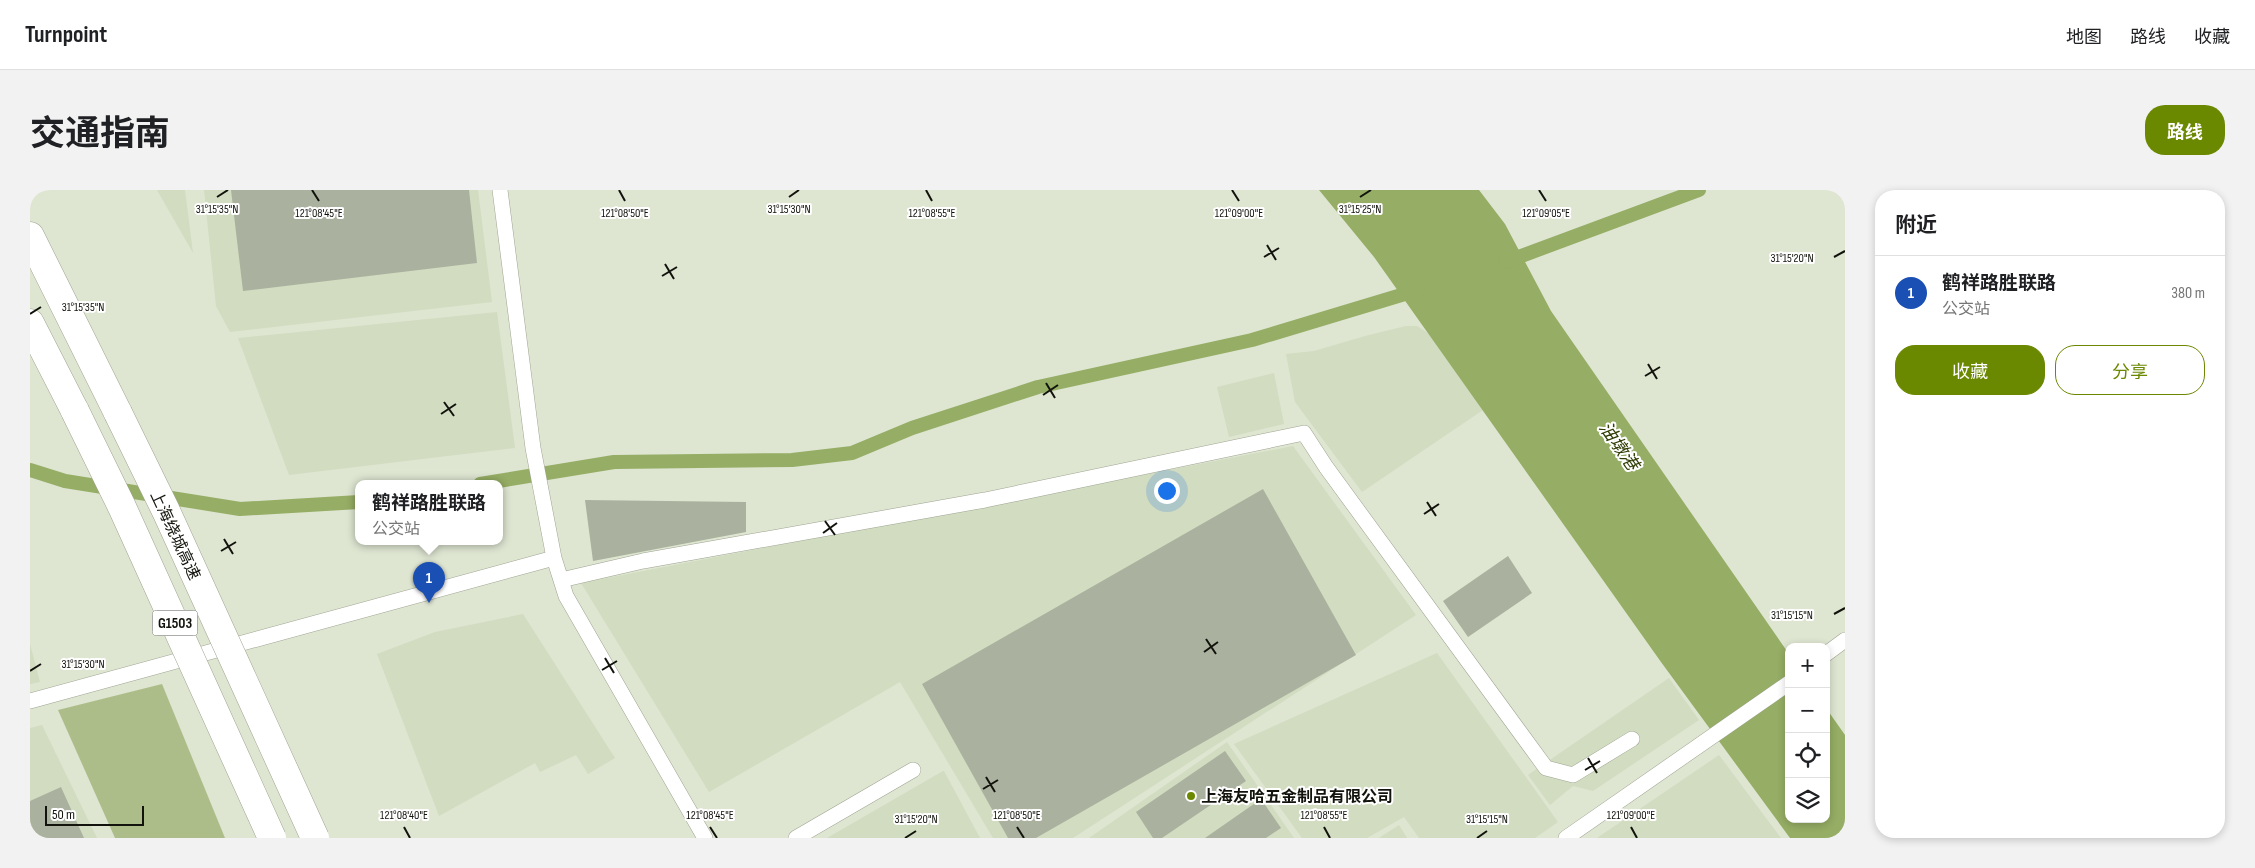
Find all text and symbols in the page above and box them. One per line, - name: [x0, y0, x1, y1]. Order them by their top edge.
- text: Turnpoint: [25, 20, 107, 49]
- text: 地图: [2066, 27, 2102, 48]
- text: 路线: [2130, 27, 2166, 48]
- text: 收藏: [2194, 27, 2230, 48]
- button: 路线: [2145, 105, 2225, 155]
- text: 交通指南: [30, 113, 170, 156]
- text: 31°15'35"N: [196, 202, 238, 217]
- text: 31°15'30"N: [767, 202, 811, 217]
- text: 31°15'25"N: [1339, 202, 1381, 217]
- text: 121°08'45"E: [295, 206, 343, 221]
- text: 121°08'50"E: [601, 206, 649, 221]
- text: 121°08'55"E: [908, 206, 956, 221]
- text: 121°09'00"E: [1215, 206, 1263, 221]
- text: 121°09'05"E: [1522, 206, 1570, 221]
- text: 附近: [1895, 213, 1937, 238]
- text: 31°15'20"N: [1770, 251, 1814, 266]
- text: 鹤祥路胜联路: [1942, 272, 2056, 295]
- text: 1: [1908, 284, 1914, 303]
- text: 380 m: [2171, 284, 2205, 303]
- text: 31°15'35"N: [62, 300, 104, 315]
- text: 公交站: [1942, 300, 1990, 319]
- button: 收藏: [1895, 345, 2045, 395]
- button: 分享: [2055, 345, 2205, 395]
- water label: 油墩港: [1595, 418, 1644, 477]
- your location: [1154, 478, 1180, 504]
- popup: [355, 480, 503, 545]
- street label: 上海绕城高速: [146, 488, 204, 583]
- text: 鹤祥路胜联路: [372, 492, 486, 515]
- text: 公交站: [372, 520, 420, 539]
- pin: 1: [413, 562, 445, 603]
- text: 31°15'15"N: [1771, 608, 1813, 623]
- road number: G1503: [152, 610, 198, 636]
- map controls: [1785, 643, 1830, 823]
- button: +: [1785, 643, 1830, 688]
- text: 31°15'30"N: [61, 657, 105, 672]
- button: −: [1785, 688, 1830, 733]
- button: locate: [1785, 733, 1830, 778]
- button: layers: [1785, 778, 1830, 823]
- place label: 上海友哈五金制品有限公司: [1201, 787, 1393, 807]
- marker: 上海友哈五金制品有限公司: [1185, 790, 1197, 802]
- scale bar: [45, 803, 144, 826]
- text: 50 m: [52, 806, 75, 823]
- text: 121°08'40"E: [380, 808, 428, 823]
- text: 121°08'45"E: [686, 808, 734, 823]
- text: 121°08'50"E: [993, 808, 1041, 823]
- text: 121°08'55"E: [1300, 808, 1348, 823]
- text: 121°09'00"E: [1607, 808, 1655, 823]
- text: 31°15'20"N: [894, 812, 938, 827]
- text: 31°15'15"N: [1466, 812, 1508, 827]

